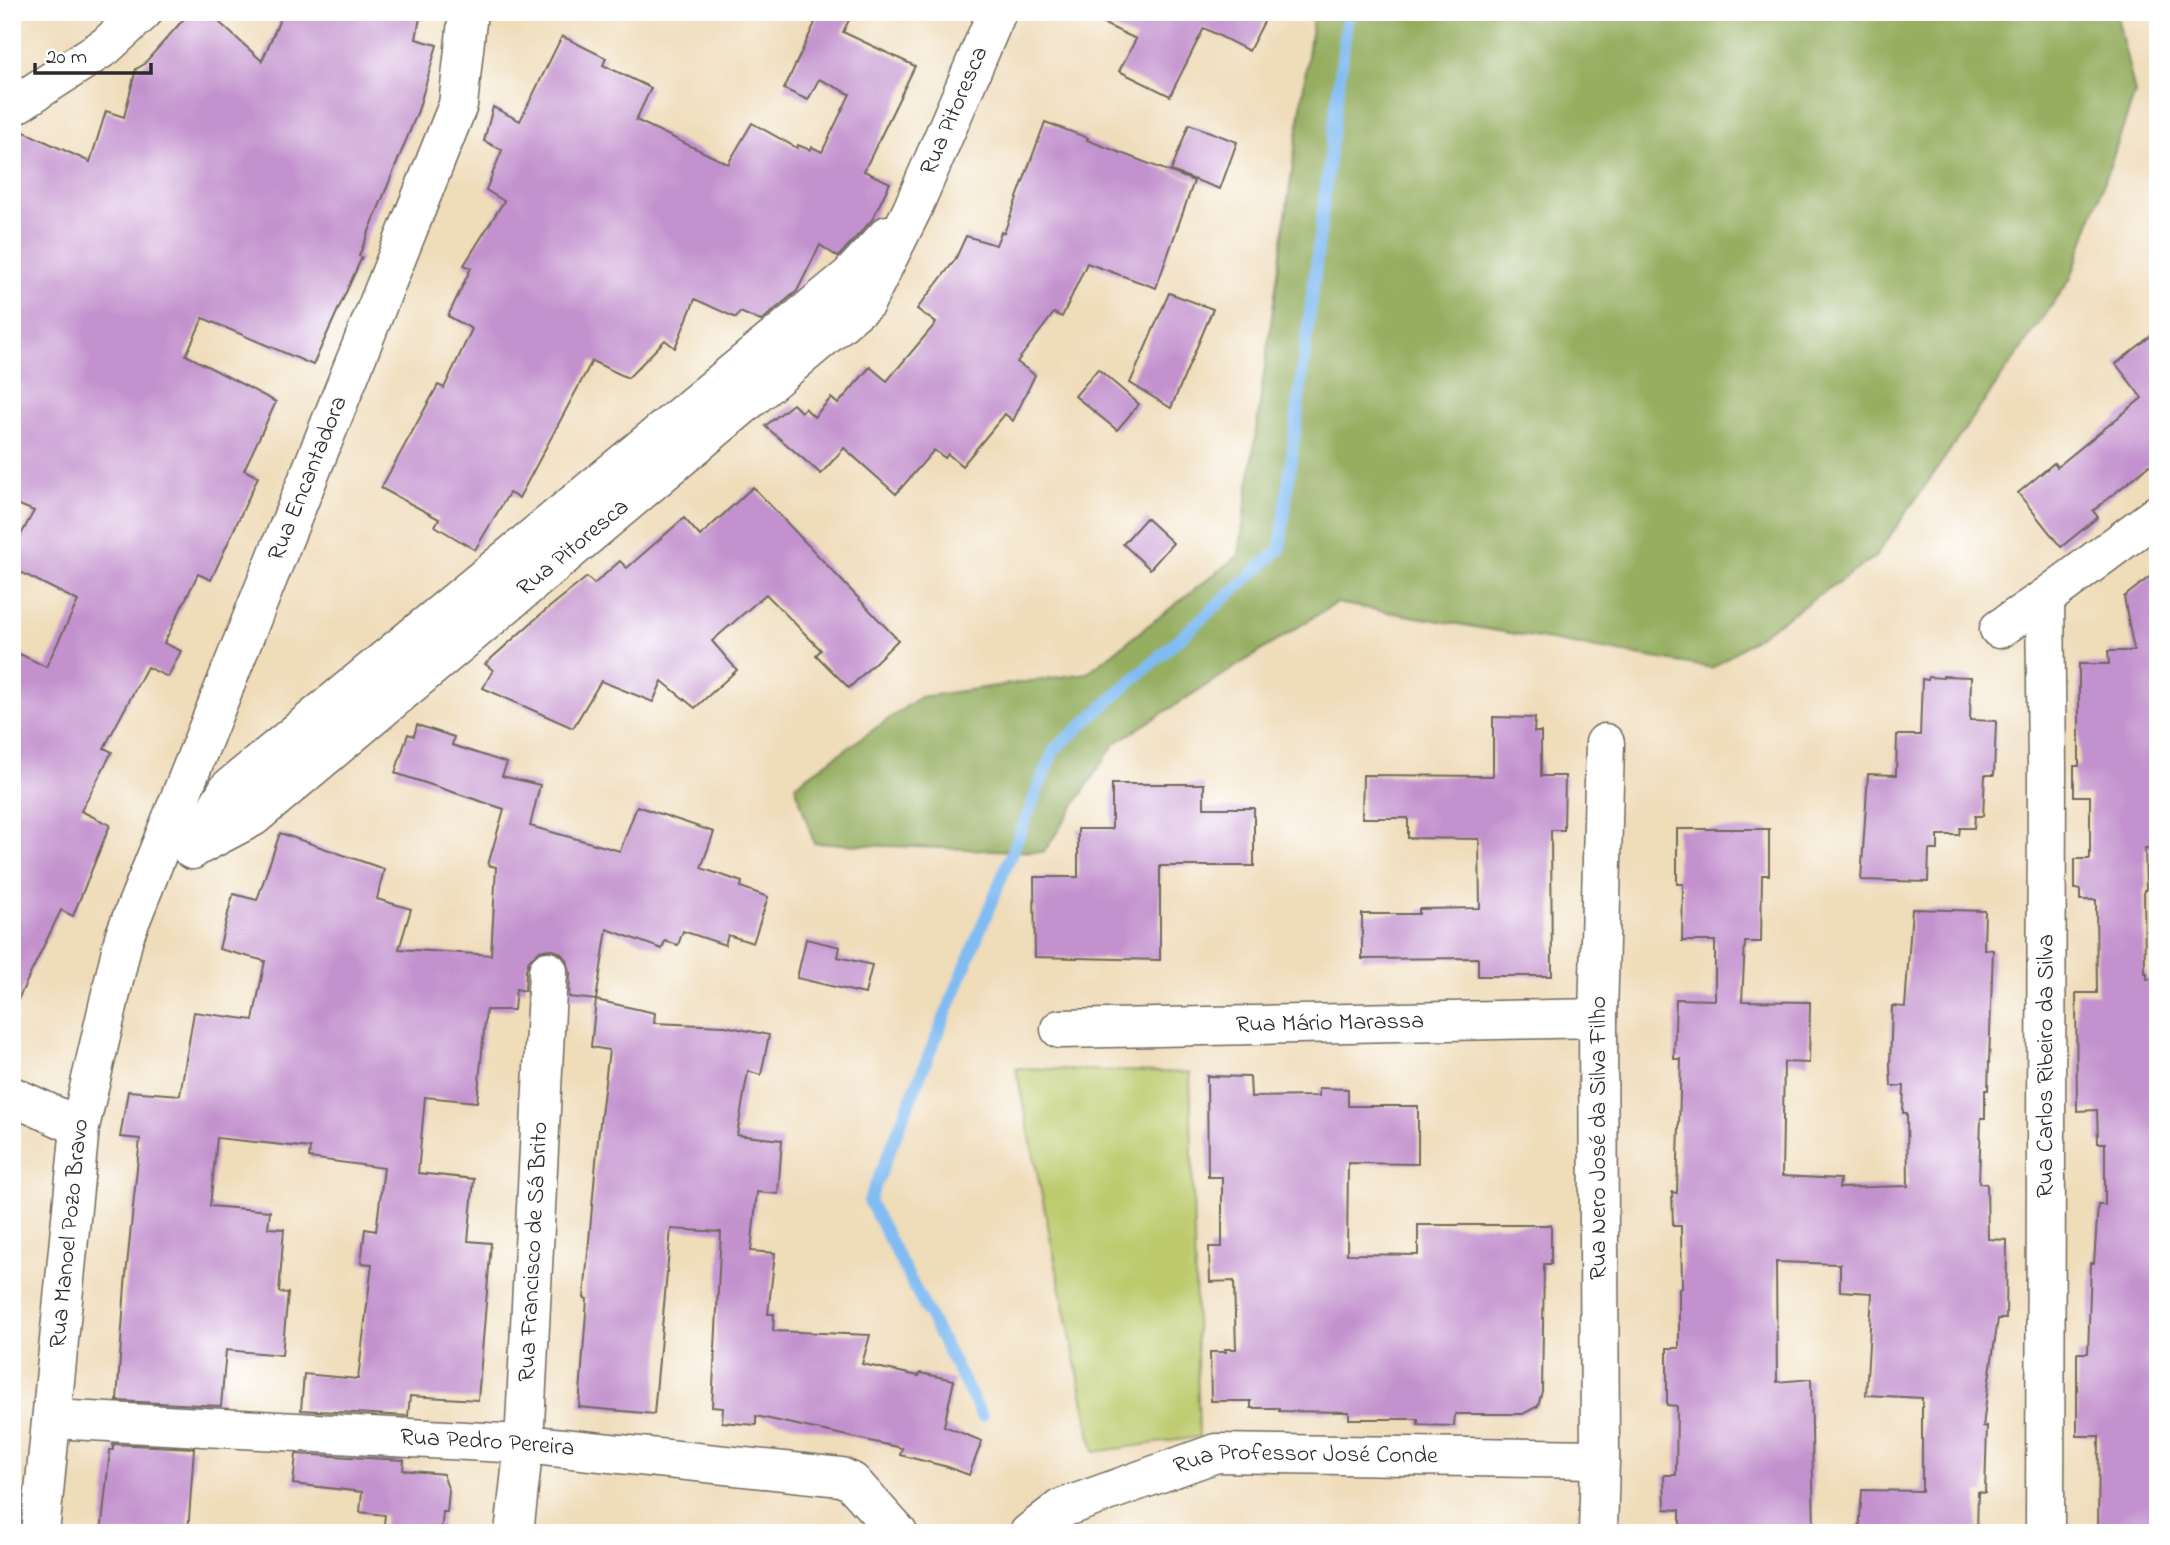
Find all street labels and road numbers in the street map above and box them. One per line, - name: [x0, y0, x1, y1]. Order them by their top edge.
- street label: Rua Pitoresca: [911, 41, 998, 181]
- street label: Rua Encantadora: [259, 391, 357, 566]
- street label: Rua Pitoresca: [509, 490, 637, 605]
- street label: Rua Carlos Ribeiro da Silva: [2028, 934, 2064, 1198]
- street label: Rua Nero José da Silva Filho: [1582, 996, 1617, 1280]
- street label: Rua Mário Marassa: [1235, 1004, 1424, 1043]
- street label: Rua Manoel Pozo Bravo: [41, 1115, 99, 1350]
- street label: Rua Francisco de Sá Brito: [510, 1121, 558, 1383]
- street label: Rua Pedro Pereira: [399, 1420, 576, 1467]
- street label: Rua Professor José Conde: [1169, 1436, 1438, 1484]

